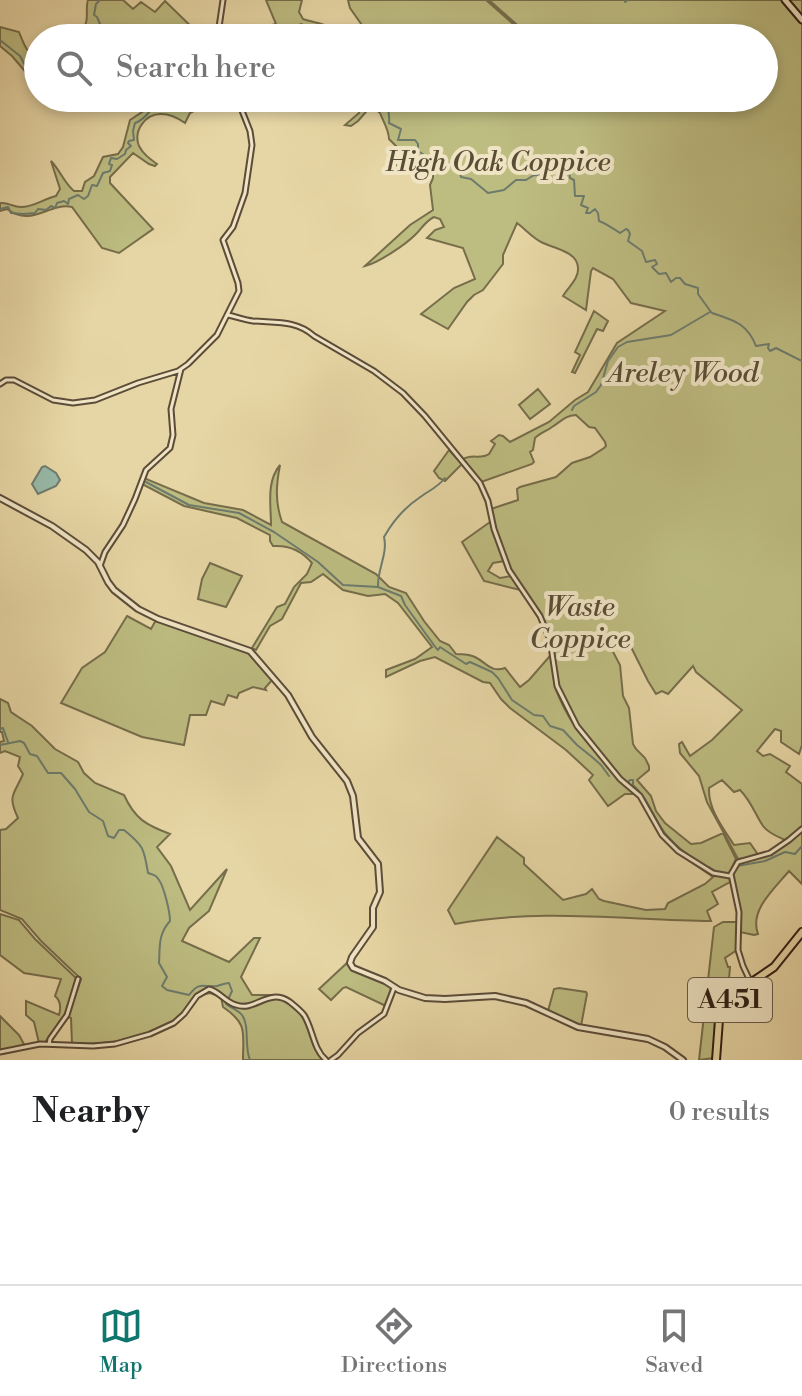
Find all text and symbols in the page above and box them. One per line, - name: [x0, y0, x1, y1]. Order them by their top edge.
- search box: [24, 24, 778, 112]
- icon: search: [52, 46, 96, 90]
- text: Search here: [116, 49, 276, 87]
- park label: High Oak Coppice: [384, 145, 611, 180]
- park label: Areley Wood: [605, 356, 760, 391]
- park label: Waste Coppice: [529, 590, 631, 657]
- road number: A451: [688, 978, 772, 1022]
- text: Nearby: [32, 1091, 150, 1133]
- text: 0 results: [669, 1096, 770, 1128]
- tab: Map: [99, 1304, 143, 1379]
- tab: Directions: [341, 1304, 447, 1379]
- tab: Saved: [645, 1304, 703, 1379]

